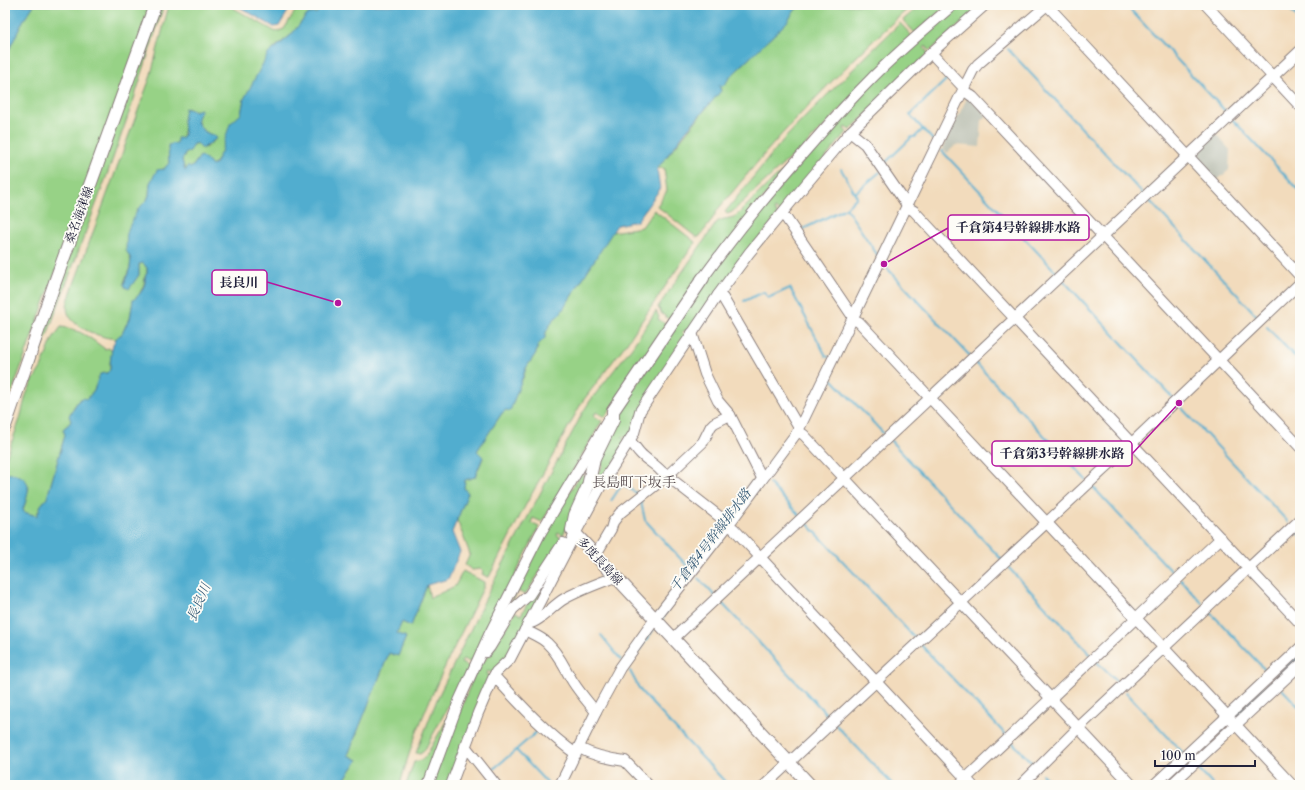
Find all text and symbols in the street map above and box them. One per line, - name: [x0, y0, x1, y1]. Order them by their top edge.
- street label: 桑名海津線: [61, 184, 96, 246]
- callout: 千倉第4号幹線排水路: [948, 215, 1089, 240]
- text: 千倉第4号幹線排水路: [956, 219, 1080, 235]
- callout: 長良川: [212, 270, 267, 295]
- text: 長良川: [219, 274, 259, 290]
- callout: 千倉第3号幹線排水路: [992, 441, 1132, 466]
- text: 千倉第3号幹線排水路: [1000, 445, 1124, 461]
- district label: 長島町下坂手: [592, 473, 676, 491]
- water label: 千倉第4号幹線排水路: [666, 485, 754, 594]
- street label: 多度長島線: [574, 534, 626, 588]
- water label: 長良川: [183, 579, 214, 623]
- scale bar: [1155, 742, 1255, 768]
- text: 100 m: [1161, 748, 1196, 763]

